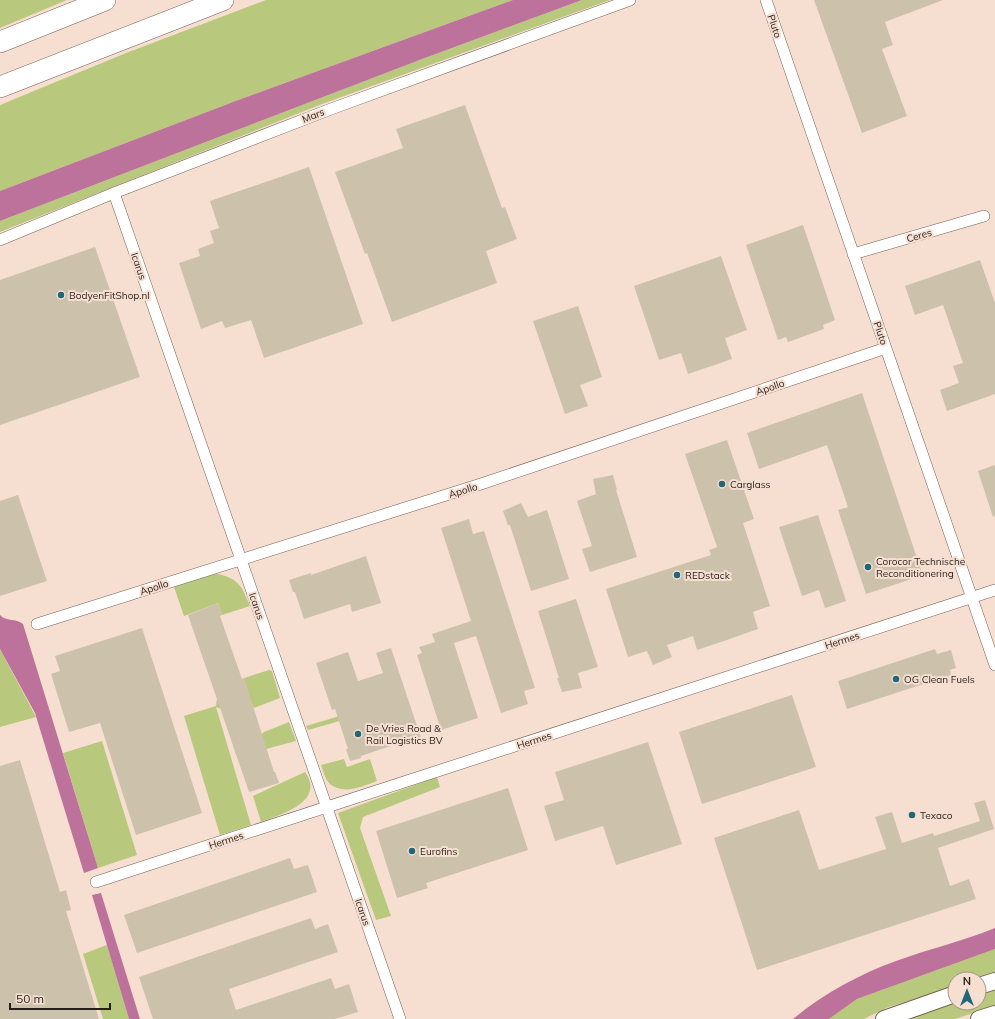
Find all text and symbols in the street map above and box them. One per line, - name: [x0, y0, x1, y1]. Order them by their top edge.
- street label: Pluto: [765, 13, 785, 40]
- street label: Mars: [300, 105, 326, 126]
- street label: Ceres: [905, 226, 933, 245]
- street label: Icarus: [128, 251, 149, 281]
- place label: BodyenFitShop.nl: [69, 289, 150, 302]
- marker: BodyenFitShop.nl: [56, 290, 66, 300]
- street label: Pluto: [871, 320, 891, 347]
- street label: Apollo: [754, 376, 787, 398]
- place label: Carglass: [730, 478, 771, 491]
- marker: Carglass: [717, 479, 727, 489]
- street label: Apollo: [447, 480, 479, 501]
- place label: Corocor Technische Reconditionering: [876, 555, 965, 580]
- marker: Corocor Technische Reconditionering: [863, 562, 873, 572]
- place label: REDstack: [685, 569, 731, 582]
- marker: REDstack: [672, 570, 682, 580]
- street label: Apollo: [138, 577, 170, 598]
- street label: Icarus: [246, 591, 267, 621]
- street label: Hermes: [823, 629, 861, 652]
- place label: OG Clean Fuels: [904, 673, 975, 686]
- marker: OG Clean Fuels: [891, 674, 901, 684]
- place label: De Vries Road & Rail Logistics BV: [366, 722, 443, 747]
- marker: De Vries Road & Rail Logistics BV: [353, 729, 363, 739]
- street label: Hermes: [515, 729, 553, 752]
- place label: Texaco: [920, 809, 953, 822]
- marker: Texaco: [907, 810, 917, 820]
- street label: Hermes: [207, 829, 245, 852]
- place label: Eurofins: [420, 845, 457, 858]
- marker: Eurofins: [407, 846, 417, 856]
- street label: Icarus: [352, 897, 373, 927]
- north arrow: [947, 971, 987, 1011]
- text: N: [963, 974, 971, 988]
- scale bar: [10, 985, 110, 1011]
- text: 50 m: [16, 991, 44, 1006]

